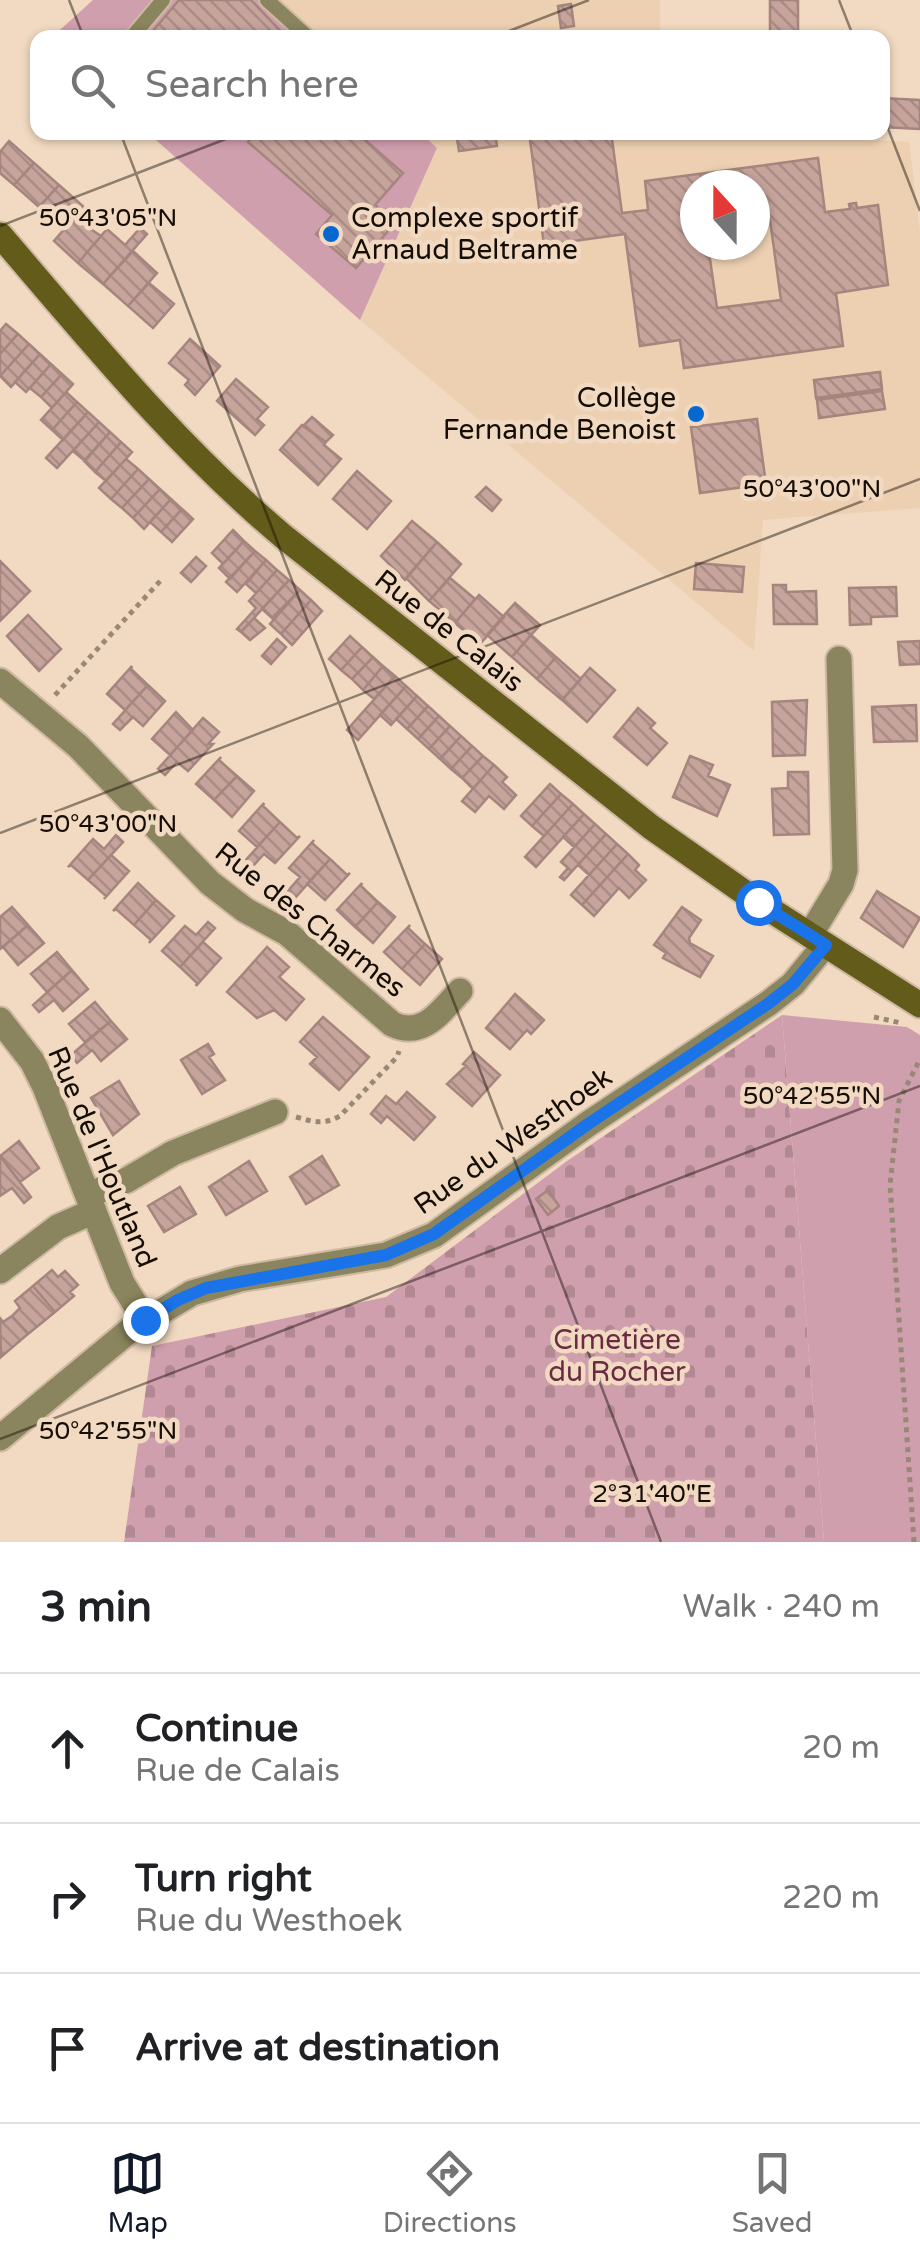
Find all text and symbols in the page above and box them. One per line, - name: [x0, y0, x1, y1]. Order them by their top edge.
- search box: [30, 30, 890, 140]
- icon: search: [65, 58, 120, 113]
- text: Search here: [145, 62, 359, 108]
- north arrow: [680, 170, 770, 260]
- place label: Complexe sportif Arnaud Beltrame: [351, 201, 578, 267]
- text: 50°43'05"N: [39, 203, 177, 233]
- marker: Complexe sportif Arnaud Beltrame: [320, 223, 342, 245]
- place label: Collège Fernande Benoist: [443, 381, 676, 447]
- marker: Collège Fernande Benoist: [685, 403, 707, 425]
- text: 50°43'00"N: [743, 474, 881, 504]
- street label: Rue de Calais: [368, 562, 530, 700]
- text: 50°43'00"N: [39, 809, 177, 839]
- street label: Rue des Charmes: [208, 835, 412, 1005]
- route start: [736, 880, 782, 926]
- street label: Rue de l'Houtland: [40, 1041, 164, 1273]
- street label: Rue du Westhoek: [407, 1060, 619, 1222]
- text: 50°42'55"N: [743, 1081, 881, 1111]
- route end: [123, 1298, 169, 1344]
- park label: Cimetière du Rocher: [548, 1323, 686, 1389]
- text: 50°42'55"N: [39, 1416, 177, 1446]
- text: 2°31'40"E: [592, 1479, 712, 1509]
- text: 3 min: [40, 1582, 152, 1633]
- text: Walk · 240 m: [683, 1588, 880, 1626]
- text: Continue: [135, 1706, 298, 1752]
- icon: ahead: [40, 1721, 95, 1776]
- text: 20 m: [802, 1729, 880, 1767]
- text: Rue de Calais: [135, 1752, 340, 1790]
- text: Turn right: [135, 1856, 312, 1902]
- icon: right: [40, 1871, 95, 1926]
- text: 220 m: [782, 1879, 880, 1917]
- text: Rue du Westhoek: [135, 1902, 403, 1940]
- icon: arrive: [40, 2021, 95, 2076]
- text: Arrive at destination: [135, 2025, 500, 2071]
- tab: Map: [107, 2146, 168, 2240]
- tab: Directions: [383, 2146, 517, 2240]
- tab: Saved: [732, 2146, 813, 2240]

